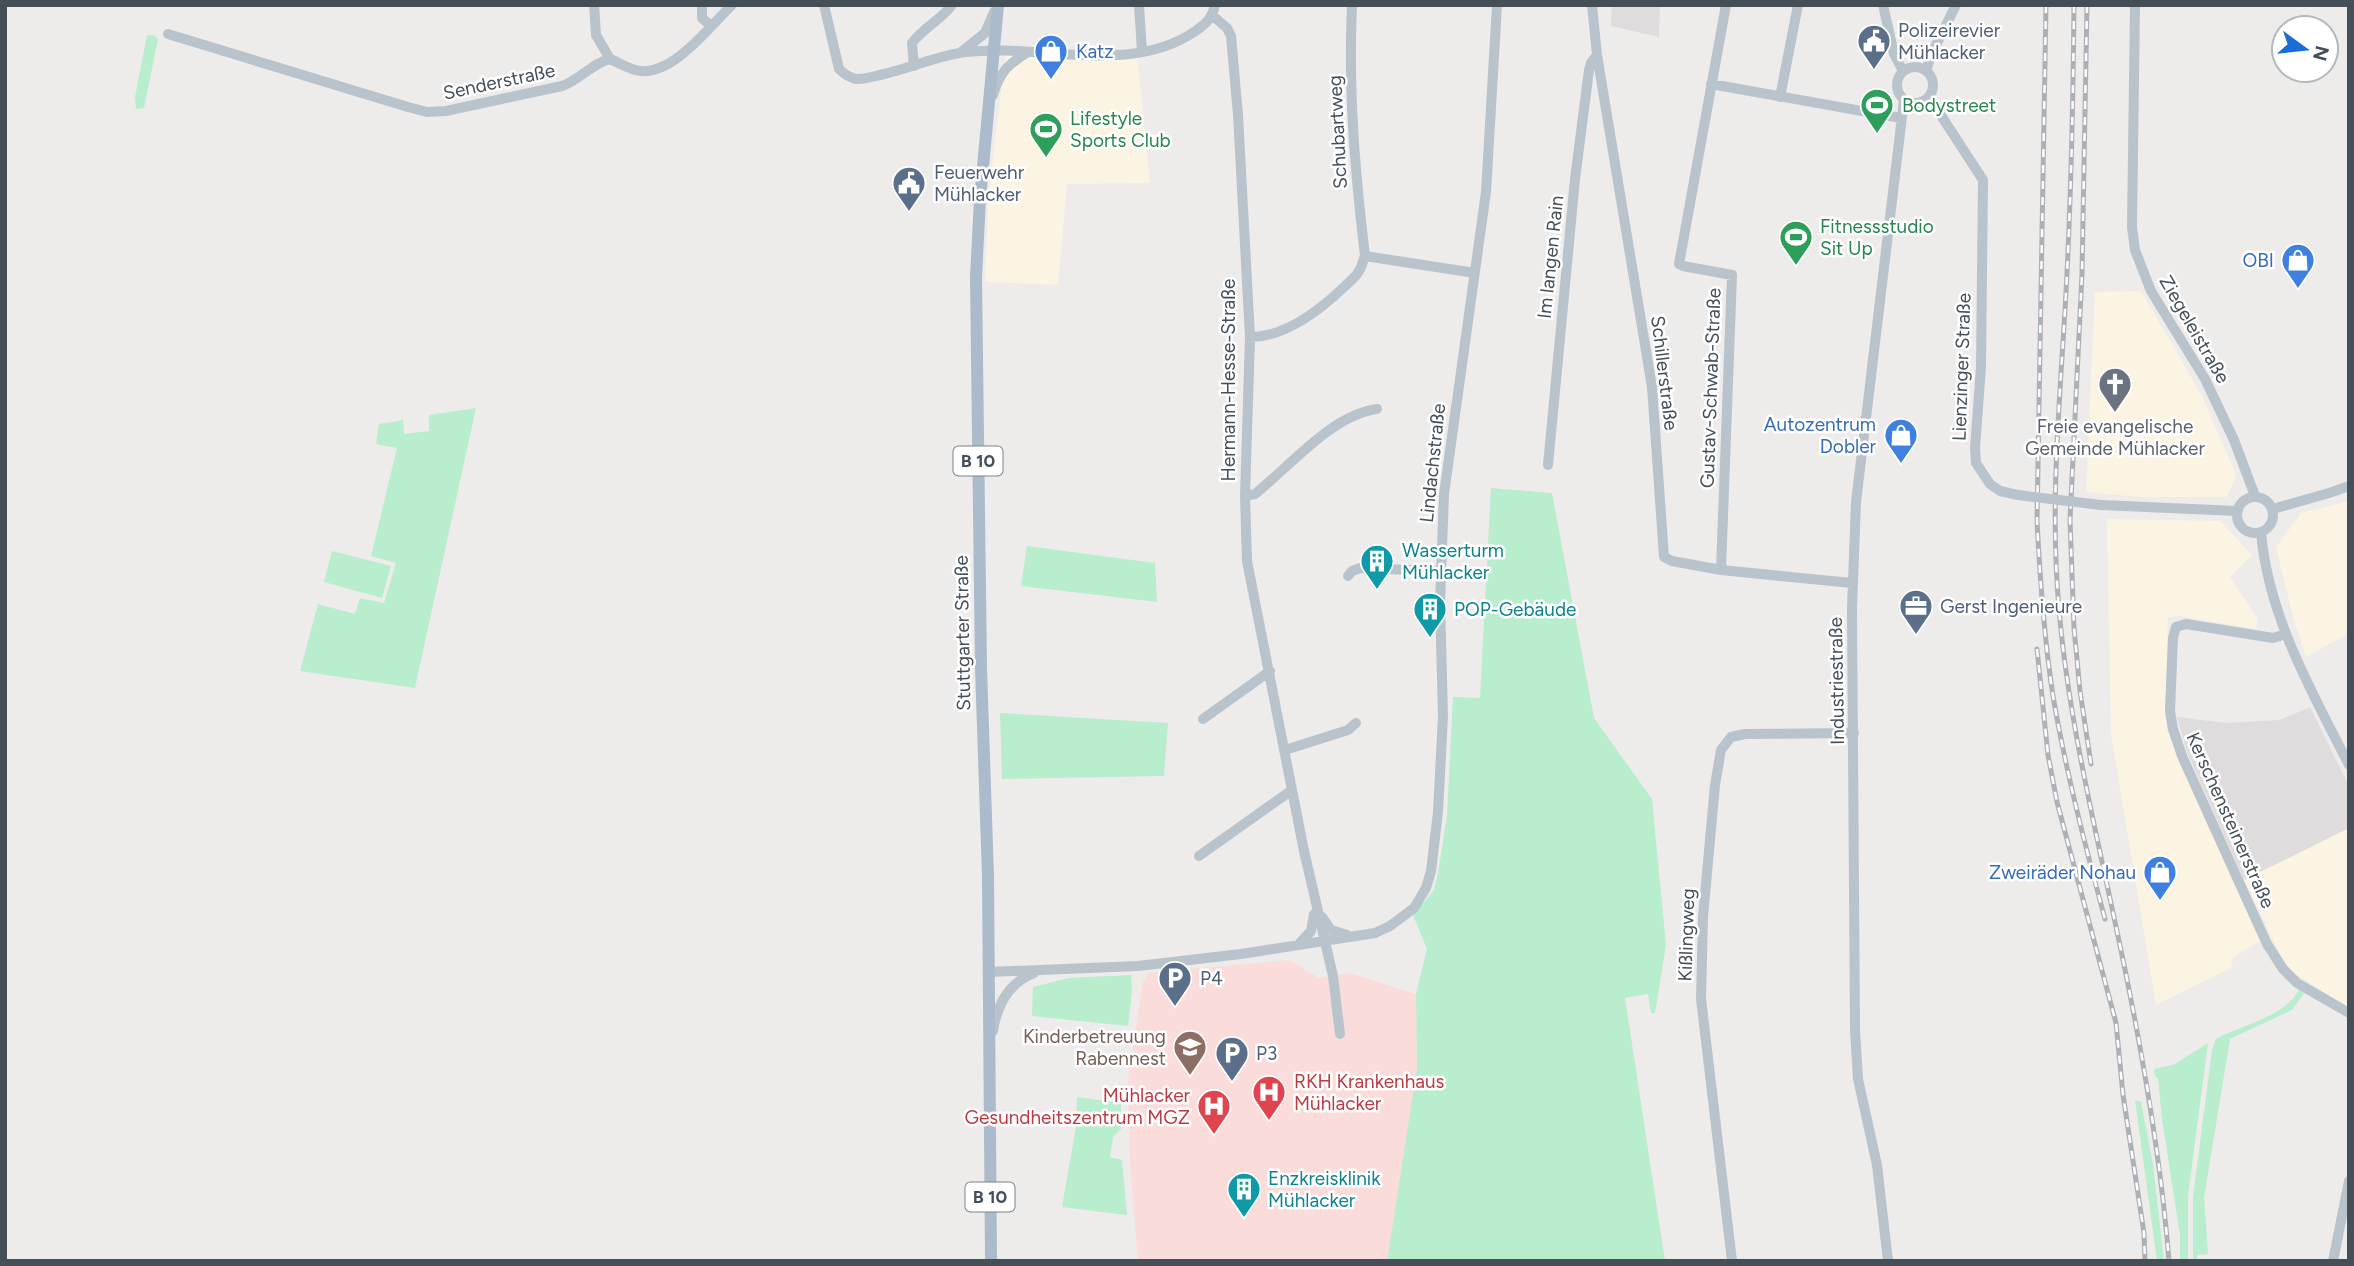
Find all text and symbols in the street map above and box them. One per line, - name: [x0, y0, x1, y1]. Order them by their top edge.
- north arrow: [2270, 14, 2340, 84]
- place label: Polizeirevier Mühlacker: [1898, 19, 2001, 64]
- public building icon: Polizeirevier Mühlacker: [1855, 22, 1893, 71]
- shop icon: Katz: [1032, 32, 1070, 81]
- place label: Katz: [1076, 40, 1114, 63]
- text: N: [2308, 43, 2334, 63]
- street label: Senderstraße: [441, 58, 557, 105]
- street label: Schubartweg: [1323, 75, 1352, 189]
- sports icon: Bodystreet: [1858, 86, 1896, 135]
- place label: Bodystreet: [1902, 94, 1996, 117]
- place label: Lifestyle Sports Club: [1070, 107, 1171, 152]
- sports icon: Lifestyle Sports Club: [1027, 110, 1065, 159]
- place label: Feuerwehr Mühlacker: [934, 161, 1025, 206]
- public building icon: Feuerwehr Mühlacker: [890, 164, 928, 213]
- street label: Im langen Rain: [1533, 194, 1568, 320]
- place label: Fitnessstudio Sit Up: [1820, 215, 1934, 260]
- sports icon: Fitnessstudio Sit Up: [1777, 218, 1815, 267]
- shop icon: OBI: [2279, 241, 2317, 290]
- place label: OBI: [2242, 249, 2274, 272]
- street label: Ziegeleistraße: [2154, 271, 2235, 387]
- street label: Hermann-Hesse-Straße: [1217, 279, 1240, 481]
- street label: Gustav-Schwab-Straße: [1696, 288, 1725, 488]
- street label: Lienzinger Straße: [1947, 293, 1976, 442]
- street label: Schillerstraße: [1646, 314, 1683, 432]
- church icon: Freie evangelische Gemeinde Mühlacker: [2096, 365, 2134, 414]
- street label: Lindachstraße: [1415, 402, 1450, 524]
- place label: Autozentrum Dobler: [1764, 413, 1877, 458]
- place label: Freie evangelische Gemeinde Mühlacker: [2025, 415, 2205, 460]
- shop icon: Autozentrum Dobler: [1882, 416, 1920, 465]
- road number: B 10: [954, 447, 1002, 476]
- place label: Wasserturm Mühlacker: [1402, 539, 1504, 584]
- building icon: Wasserturm Mühlacker: [1358, 542, 1396, 591]
- street label: Stuttgarter Straße: [950, 555, 975, 711]
- office icon: Gerst Ingenieure: [1897, 587, 1935, 636]
- building icon: POP-Gebäude: [1411, 590, 1449, 639]
- place label: Gerst Ingenieure: [1940, 595, 2082, 618]
- place label: POP-Gebäude: [1454, 598, 1576, 621]
- street label: Industriestraße: [1824, 617, 1849, 745]
- street label: Kerschensteinerstraße: [2181, 729, 2280, 912]
- shop icon: Zweiräder Nohau: [2141, 853, 2179, 902]
- place label: Zweiräder Nohau: [1989, 861, 2136, 884]
- street label: Kißlingweg: [1673, 888, 1700, 982]
- parking icon: P4: [1156, 959, 1194, 1008]
- place label: P4: [1200, 967, 1223, 990]
- place label: Kinderbetreuung Rabennest: [1023, 1025, 1166, 1070]
- school or university icon: Kinderbetreuung Rabennest: [1171, 1028, 1209, 1077]
- parking icon: P3: [1213, 1034, 1251, 1083]
- place label: P3: [1256, 1042, 1277, 1065]
- place label: RKH Krankenhaus Mühlacker: [1294, 1070, 1445, 1115]
- hospital icon: RKH Krankenhaus Mühlacker: [1250, 1073, 1288, 1122]
- place label: Mühlacker Gesundheitszentrum MGZ: [965, 1084, 1191, 1129]
- hospital icon: Mühlacker Gesundheitszentrum MGZ: [1195, 1087, 1233, 1136]
- place label: Enzkreisklinik Mühlacker: [1268, 1167, 1381, 1212]
- building icon: Enzkreisklinik Mühlacker: [1225, 1170, 1263, 1219]
- road number: B 10: [965, 1182, 1014, 1212]

